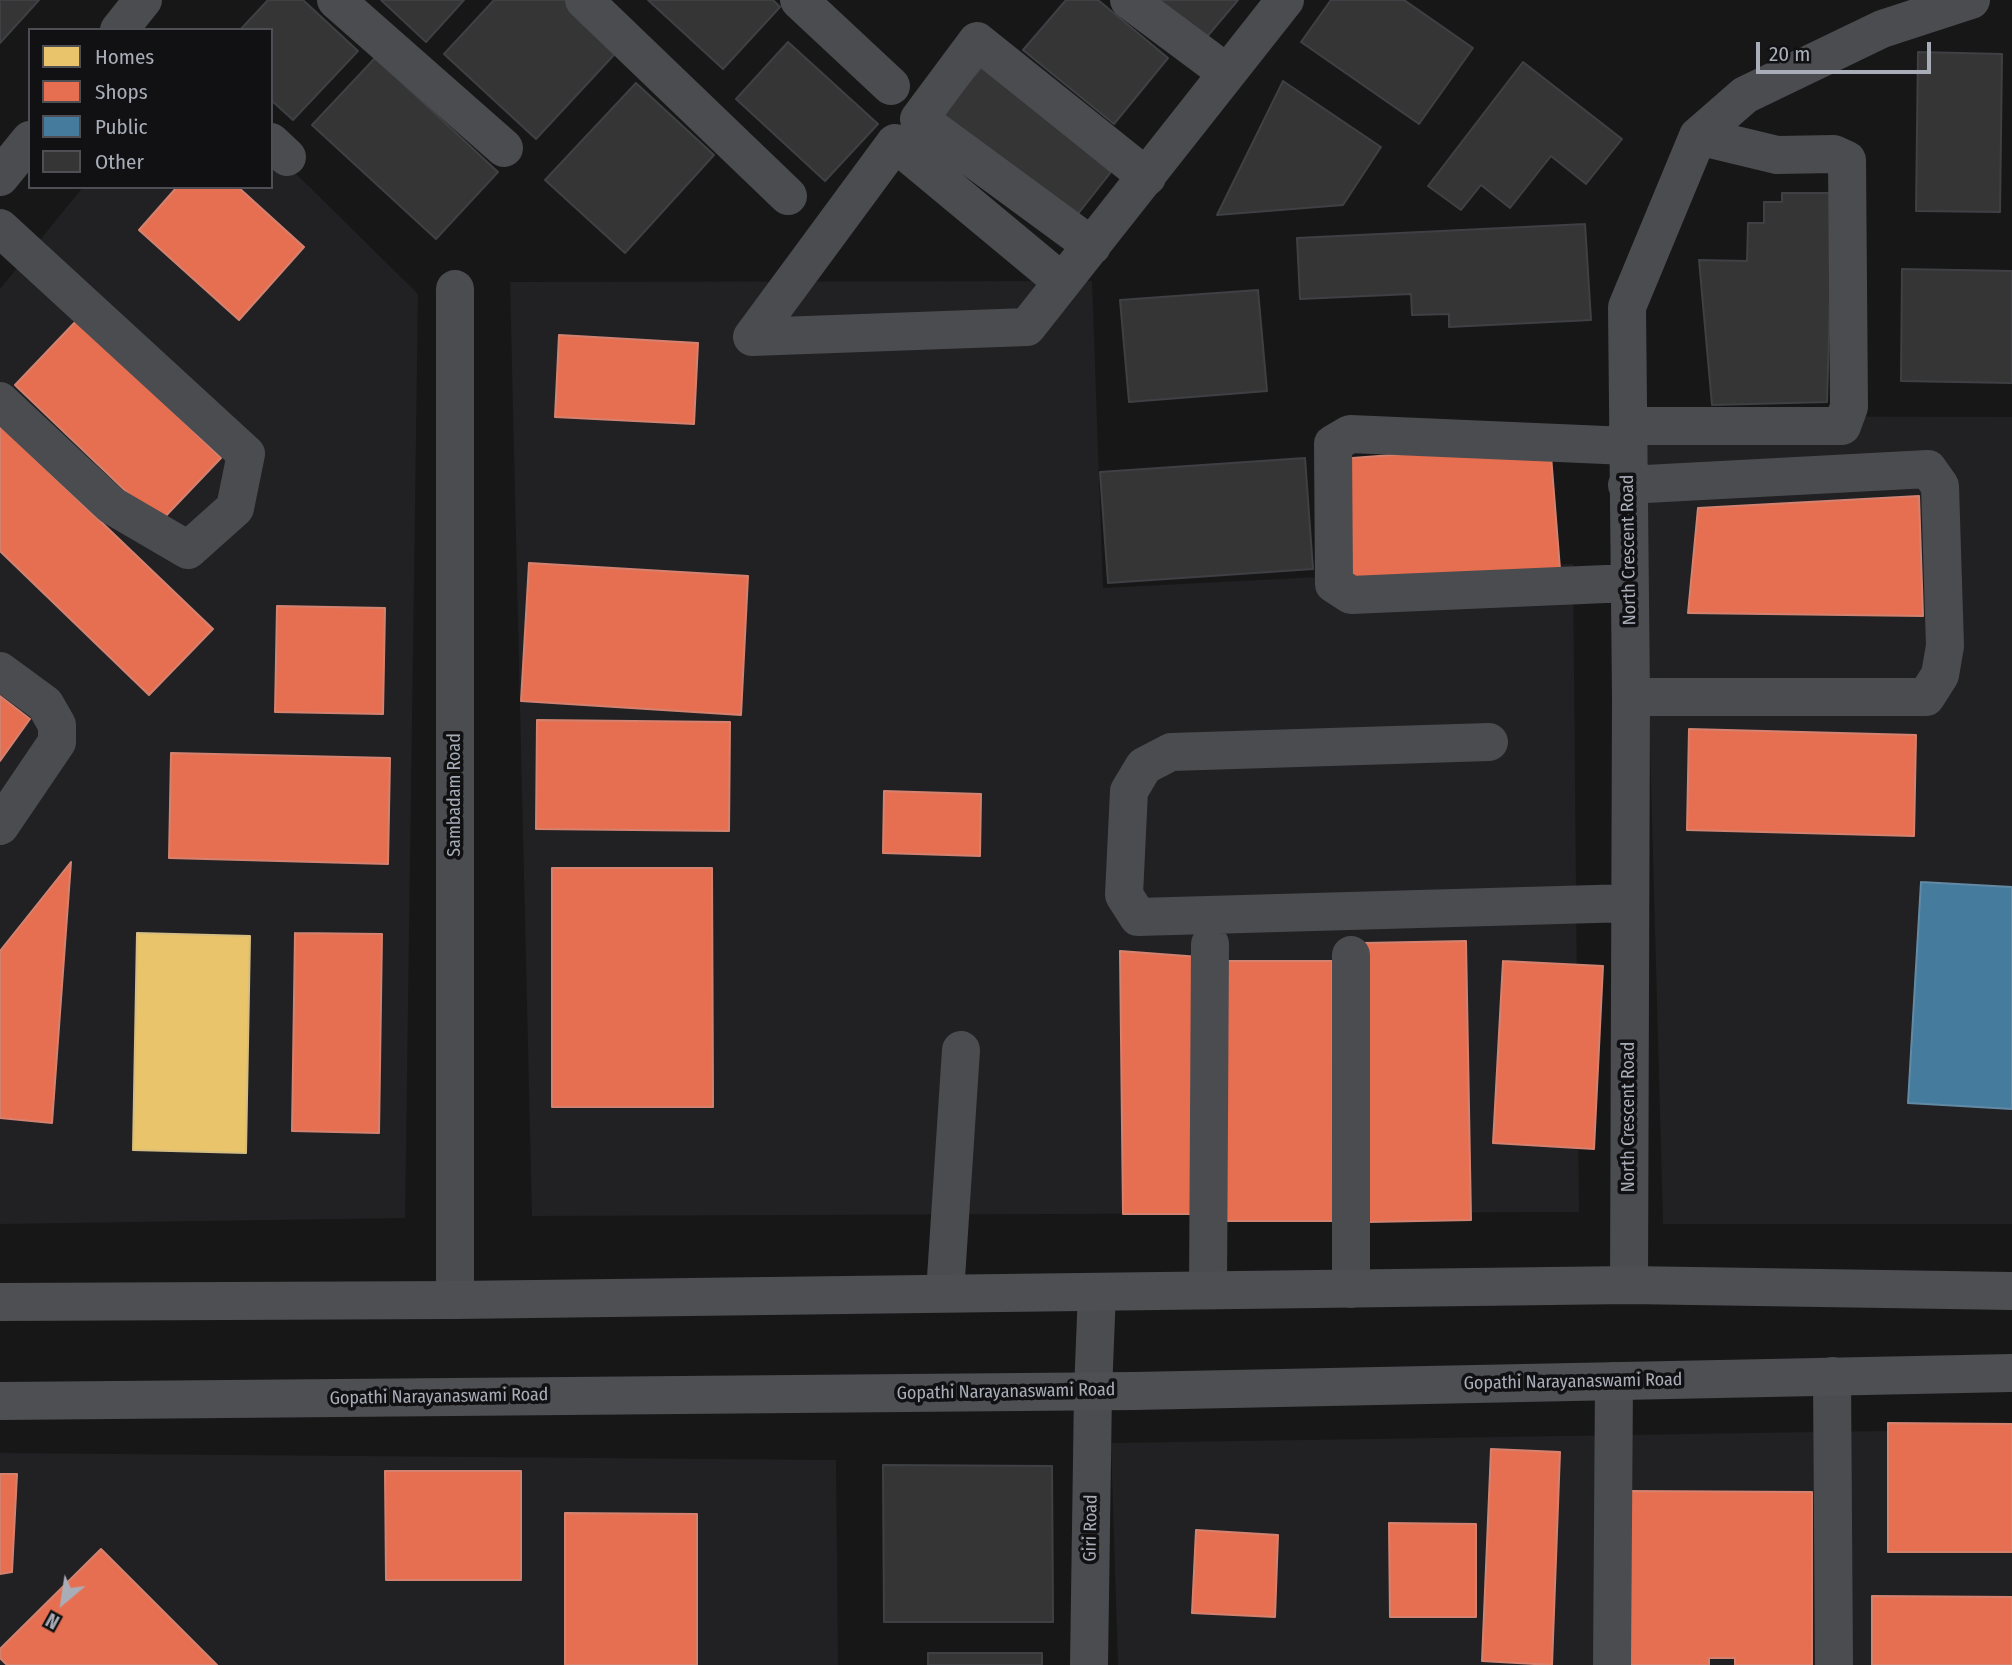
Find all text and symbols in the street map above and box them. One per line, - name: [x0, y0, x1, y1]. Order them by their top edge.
- legend: [28, 28, 273, 189]
- scale bar: [1760, 28, 1935, 72]
- text: 20 m: [1769, 41, 1810, 67]
- text: Homes: [95, 44, 154, 70]
- text: Shops: [95, 79, 148, 105]
- text: Public: [95, 114, 147, 140]
- text: Other: [95, 149, 144, 175]
- street label: North Crescent Road: [1617, 474, 1641, 626]
- street label: Sambadam Road: [444, 733, 466, 857]
- street label: North Crescent Road: [1618, 1042, 1640, 1192]
- street label: Gopathi Narayanaswami Road: [1463, 1369, 1683, 1395]
- street label: Gopathi Narayanaswami Road: [896, 1379, 1116, 1405]
- street label: Gopathi Narayanaswami Road: [329, 1384, 549, 1410]
- street label: Giri Road: [1080, 1494, 1102, 1562]
- north arrow: [28, 1567, 98, 1637]
- text: N: [42, 1608, 63, 1634]

